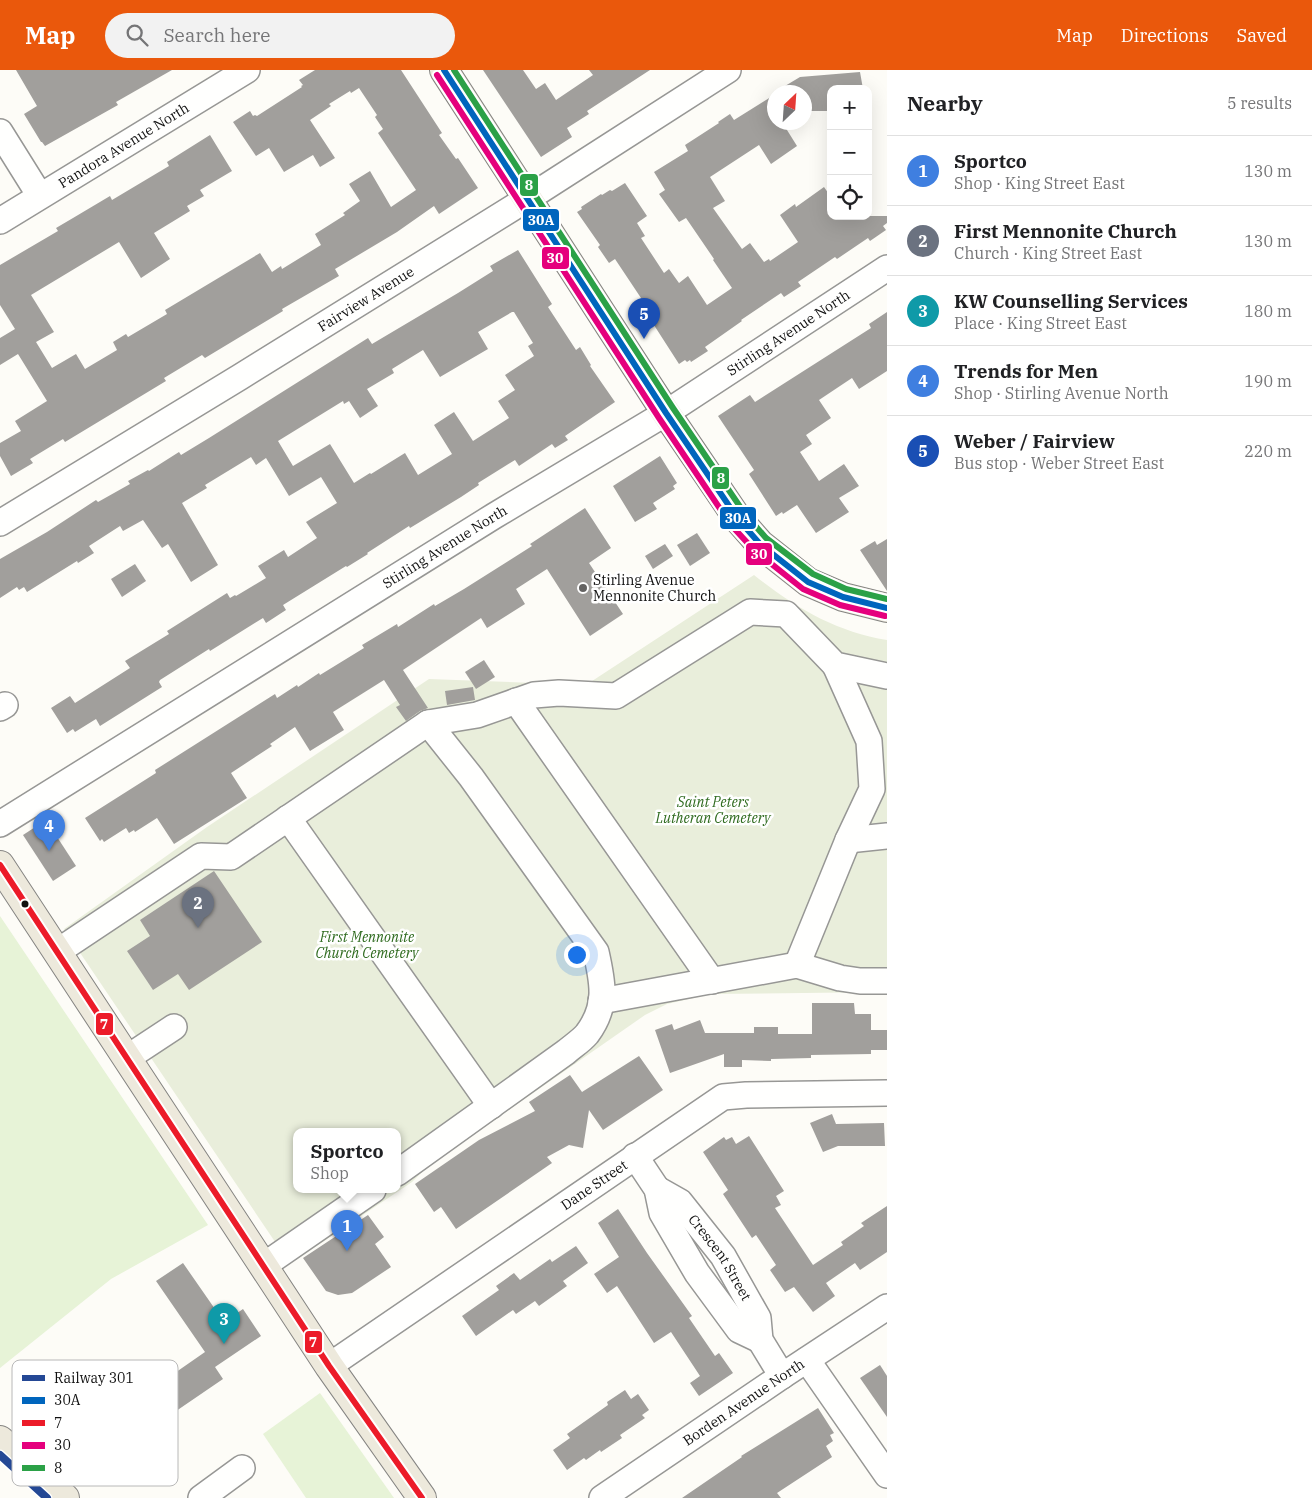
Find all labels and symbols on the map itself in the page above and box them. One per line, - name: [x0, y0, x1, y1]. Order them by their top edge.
- north arrow: [767, 85, 812, 130]
- street label: Pandora Avenue North: [55, 98, 193, 192]
- line badge: 8: [519, 173, 539, 197]
- text: 8: [525, 176, 533, 194]
- line badge: 30A: [522, 208, 560, 232]
- text: 30A: [528, 211, 555, 229]
- line badge: 30: [541, 246, 570, 270]
- text: 30: [547, 249, 563, 267]
- street label: Fairview Avenue: [314, 262, 417, 336]
- street label: Stirling Avenue North: [723, 286, 854, 380]
- pin: 5: [628, 298, 660, 339]
- line badge: 8: [711, 466, 730, 490]
- text: 8: [717, 469, 725, 487]
- street label: Stirling Avenue North: [379, 501, 511, 592]
- line badge: 30A: [719, 506, 757, 530]
- text: 30A: [725, 509, 752, 527]
- line badge: 30: [745, 542, 773, 566]
- text: 30: [751, 545, 767, 563]
- place label: Stirling Avenue Mennonite Church: [593, 571, 716, 605]
- marker: Stirling Avenue Mennonite Church: [577, 582, 589, 594]
- park label: Saint Peters Lutheran Cemetery: [655, 793, 772, 827]
- pin: 4: [33, 810, 65, 851]
- pin: 2: [182, 887, 214, 928]
- unlabelled marker: [20, 899, 30, 909]
- park label: First Mennonite Church Cemetery: [316, 928, 420, 962]
- your location: [564, 942, 590, 968]
- line badge: 7: [95, 1012, 114, 1036]
- text: 7: [100, 1015, 108, 1033]
- street label: Dane Street: [557, 1156, 631, 1214]
- pin: 1: [331, 1210, 363, 1251]
- street label: Crescent Street: [684, 1211, 755, 1304]
- pin: 3: [208, 1303, 240, 1344]
- line badge: 7: [304, 1330, 323, 1354]
- text: 7: [309, 1333, 317, 1351]
- street label: Borden Avenue North: [679, 1355, 808, 1450]
- legend: [12, 1360, 178, 1486]
- text: Railway 301: [54, 1369, 134, 1387]
- text: 30A: [54, 1391, 81, 1409]
- text: 7: [54, 1414, 62, 1432]
- text: 30: [54, 1436, 71, 1454]
- text: 8: [54, 1459, 62, 1477]

